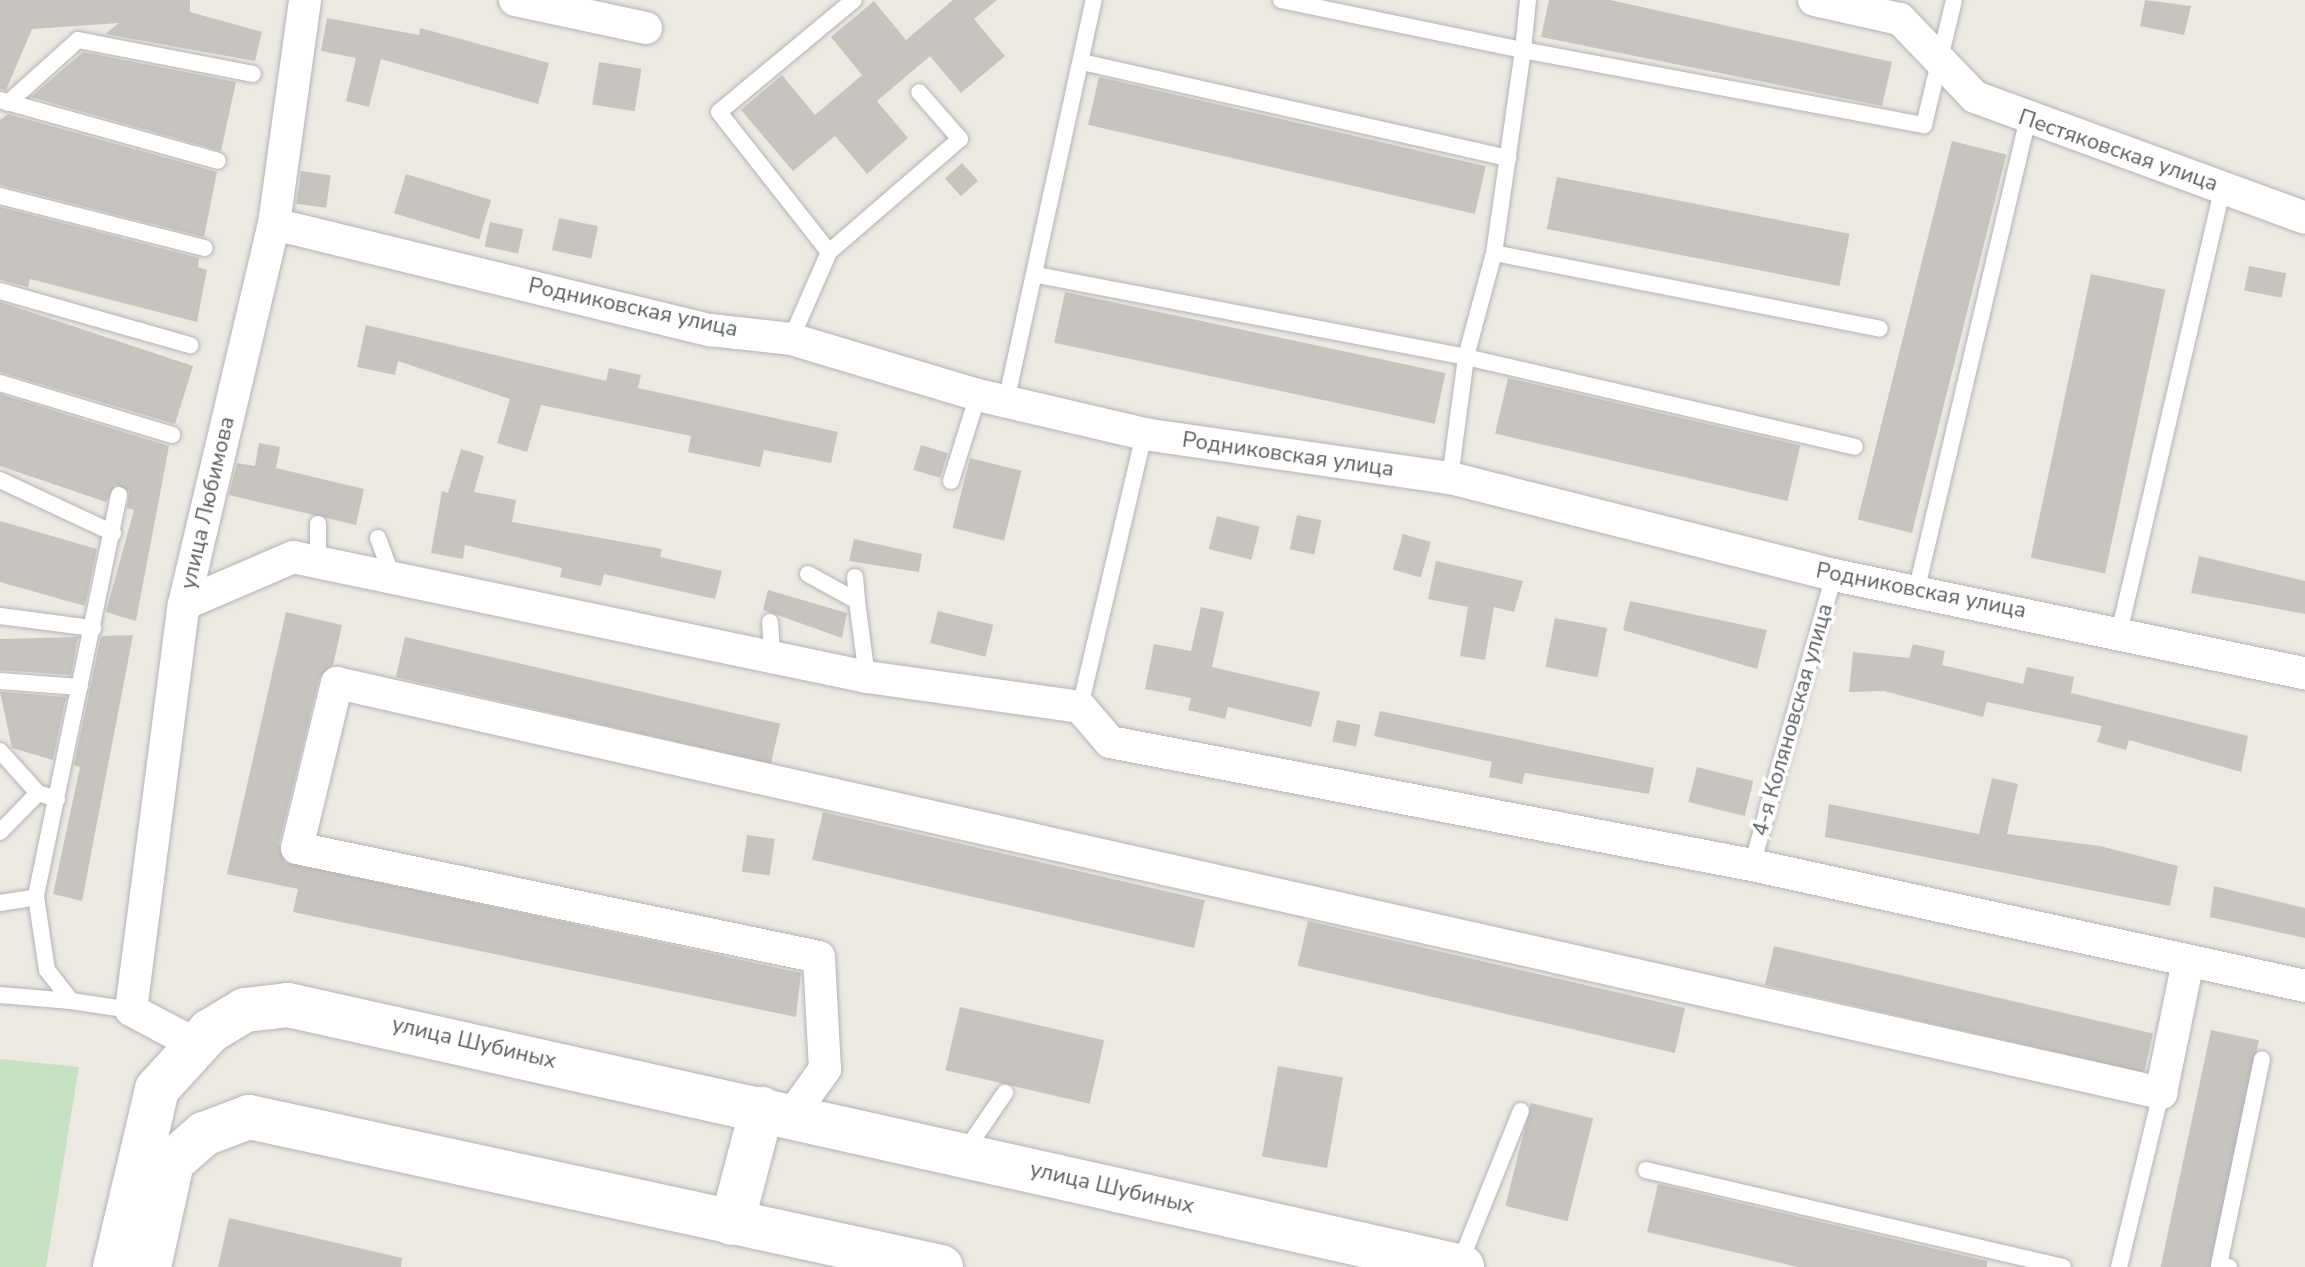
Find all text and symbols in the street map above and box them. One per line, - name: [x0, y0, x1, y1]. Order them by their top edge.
- street label: Пестяковская улица: [2015, 104, 2221, 198]
- street label: Родниковская улица: [526, 273, 740, 343]
- street label: улица Любимова: [175, 414, 241, 592]
- street label: Родниковская улица: [1180, 427, 1396, 483]
- street label: Родниковская улица: [1814, 558, 2028, 624]
- street label: 4-я Коляновская улица: [1747, 601, 1839, 839]
- street label: улица Шубиных: [389, 1011, 559, 1075]
- street label: улица Шубиных: [1027, 1156, 1197, 1220]

